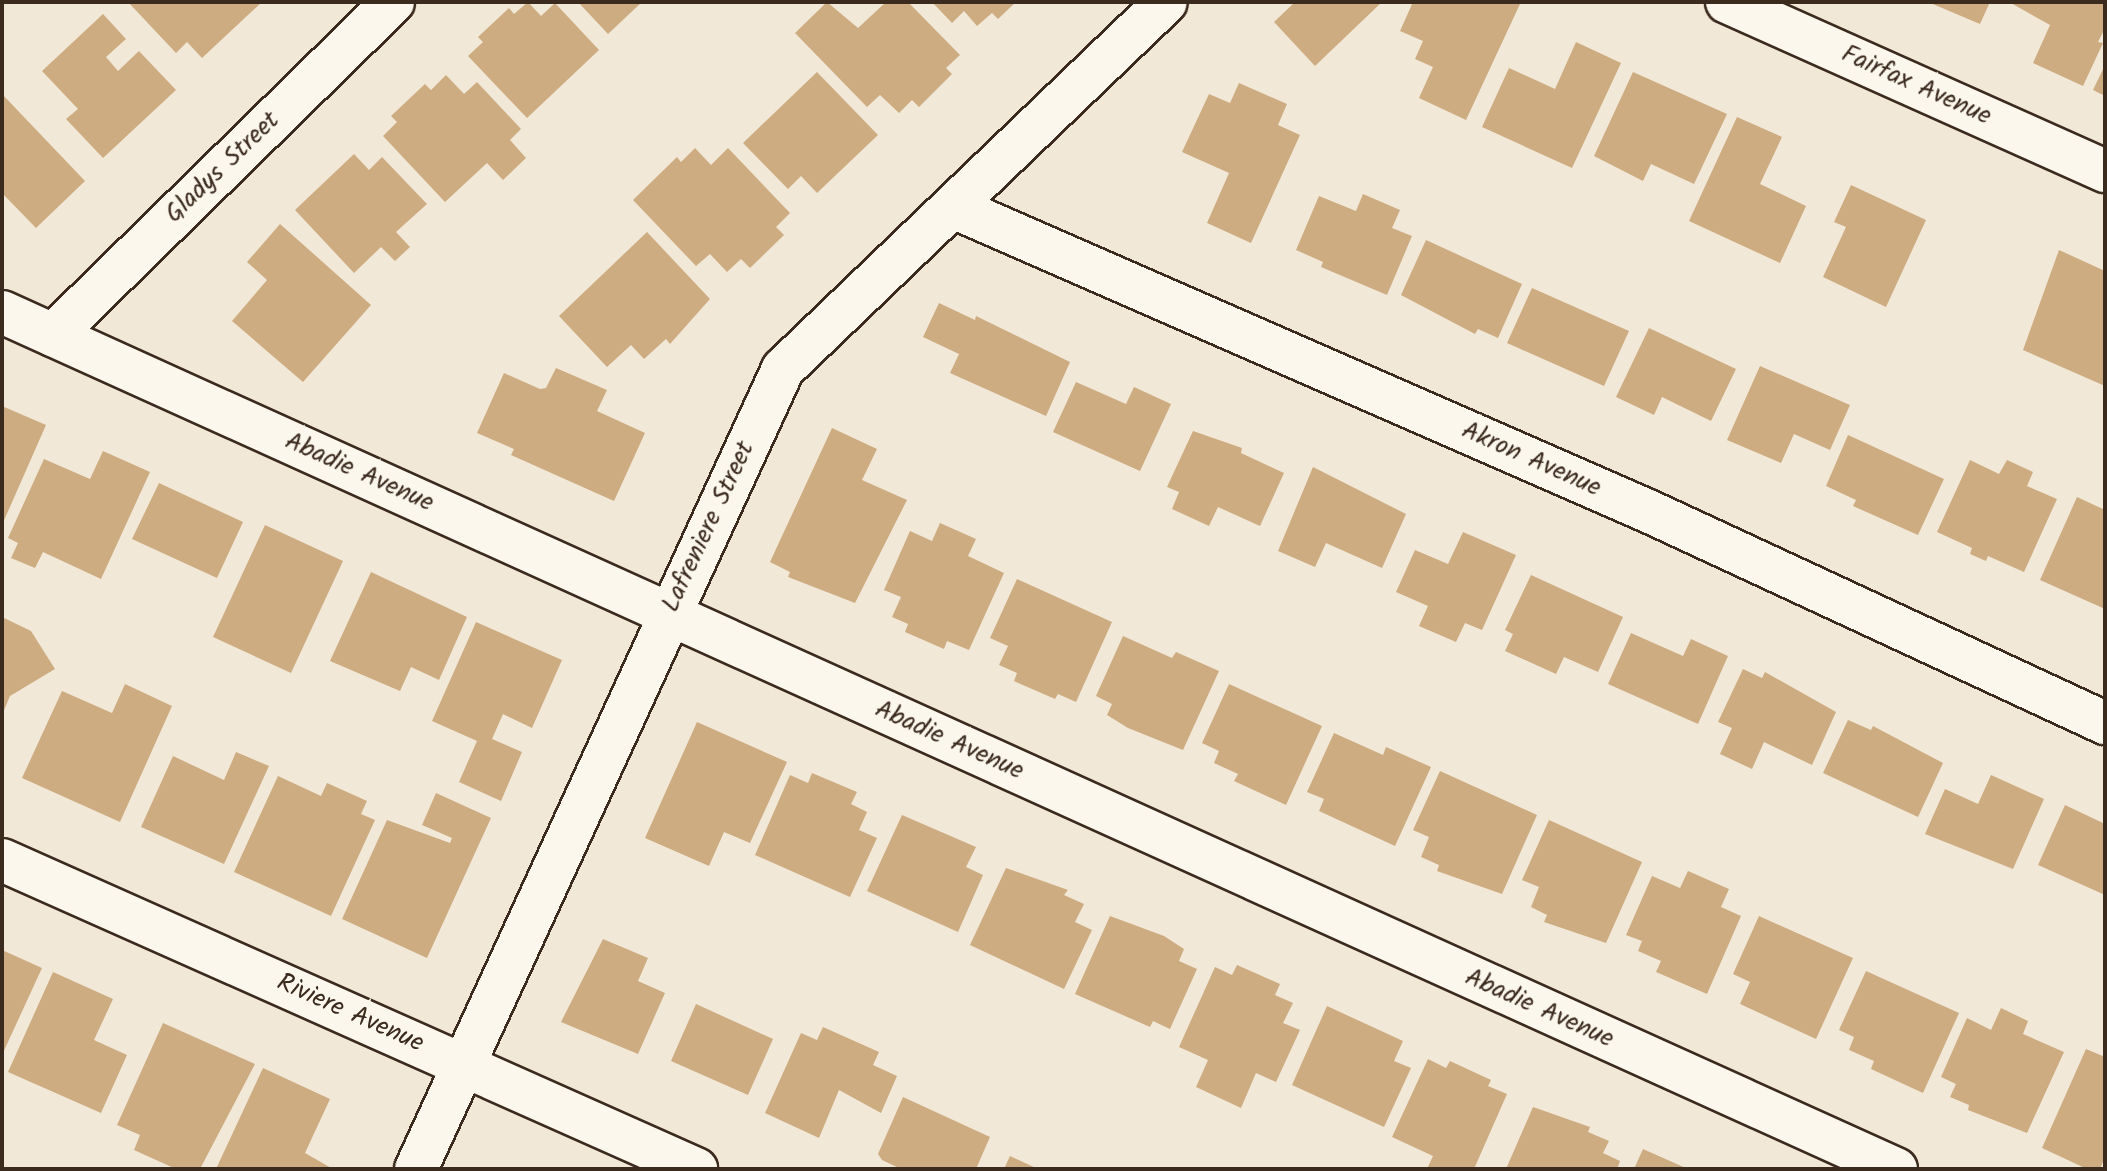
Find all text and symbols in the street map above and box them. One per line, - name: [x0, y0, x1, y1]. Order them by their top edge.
- street label: Fairfax Avenue: [1836, 39, 1996, 133]
- street label: Gladys Street: [159, 106, 287, 230]
- street label: Akron Avenue: [1456, 415, 1606, 505]
- street label: Abadie Avenue: [280, 426, 438, 520]
- street label: Lafreniere Street: [656, 437, 762, 617]
- street label: Abadie Avenue: [870, 694, 1028, 788]
- street label: Abadie Avenue: [1460, 962, 1618, 1056]
- street label: Riviere Avenue: [272, 968, 428, 1060]

